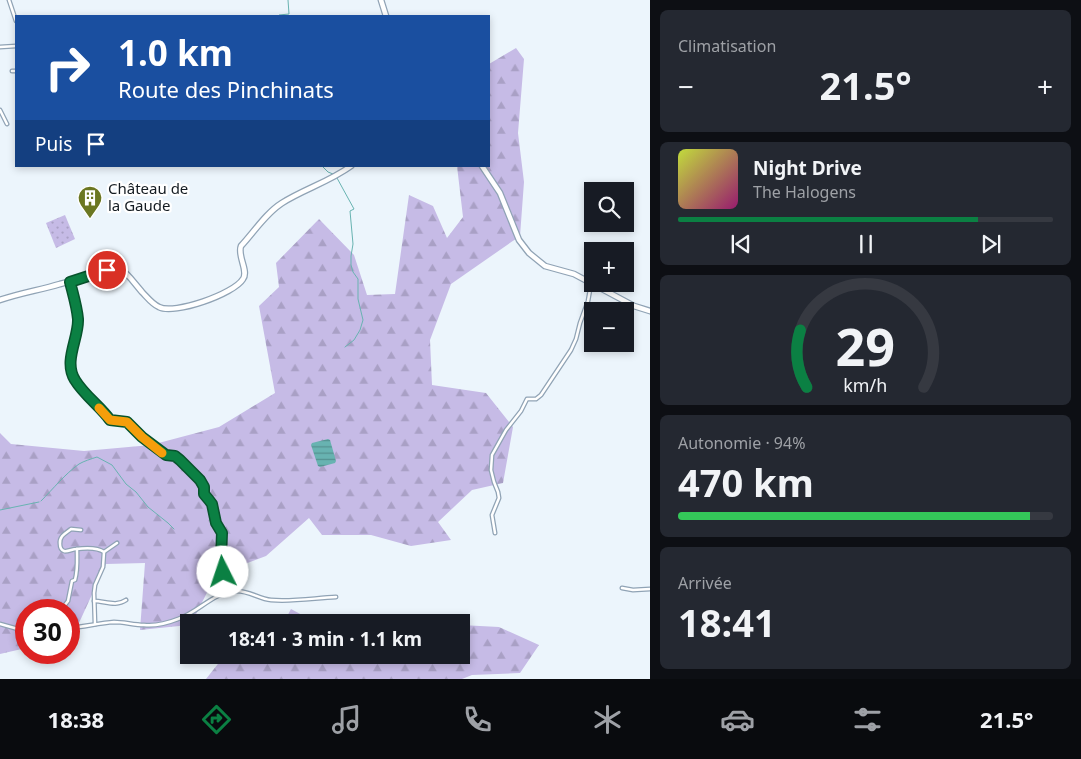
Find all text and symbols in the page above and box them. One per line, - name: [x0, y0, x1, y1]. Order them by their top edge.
- text: 1.0 km: [118, 29, 233, 76]
- icon: right: [35, 35, 100, 100]
- text: Climatisation: [678, 35, 776, 57]
- text: 21.5°: [820, 59, 912, 111]
- text: −: [678, 67, 694, 105]
- text: +: [1037, 67, 1053, 105]
- text: Route des Pinchinats: [118, 74, 334, 104]
- icon: arrive: [82, 130, 110, 158]
- text: Puis: [35, 131, 72, 157]
- text: Night Drive: [753, 155, 862, 181]
- place label: Château de la Gaude: [108, 178, 188, 215]
- text: The Halogens: [753, 181, 856, 203]
- map controls: [584, 182, 634, 352]
- button: search: [584, 182, 634, 232]
- building icon: Château de la Gaude: [77, 185, 103, 219]
- icon: previous: [727, 230, 755, 258]
- icon: pause: [852, 230, 880, 258]
- icon: next: [977, 230, 1005, 258]
- button: +: [584, 242, 634, 292]
- pin: [86, 249, 128, 291]
- icon: arrive: [93, 256, 121, 284]
- button: −: [584, 302, 634, 352]
- text: 29: [836, 310, 895, 381]
- text: km/h: [844, 373, 887, 397]
- text: Autonomie · 94%: [678, 432, 805, 454]
- text: 470 km: [678, 456, 814, 508]
- position arrow: [196, 545, 248, 597]
- text: Arrivée: [678, 572, 732, 594]
- text: 18:41: [678, 596, 776, 648]
- speed limit sign: 30: [15, 599, 80, 664]
- text: 18:41 · 3 min · 1.1 km: [228, 626, 422, 652]
- icon: directions: [199, 702, 234, 737]
- icon: music: [329, 702, 364, 737]
- icon: phone: [460, 702, 495, 737]
- icon: climate: [590, 702, 625, 737]
- icon: car: [720, 702, 755, 737]
- icon: filters: [850, 702, 885, 737]
- text: 18:38: [48, 704, 104, 734]
- text: 21.5°: [980, 704, 1033, 734]

